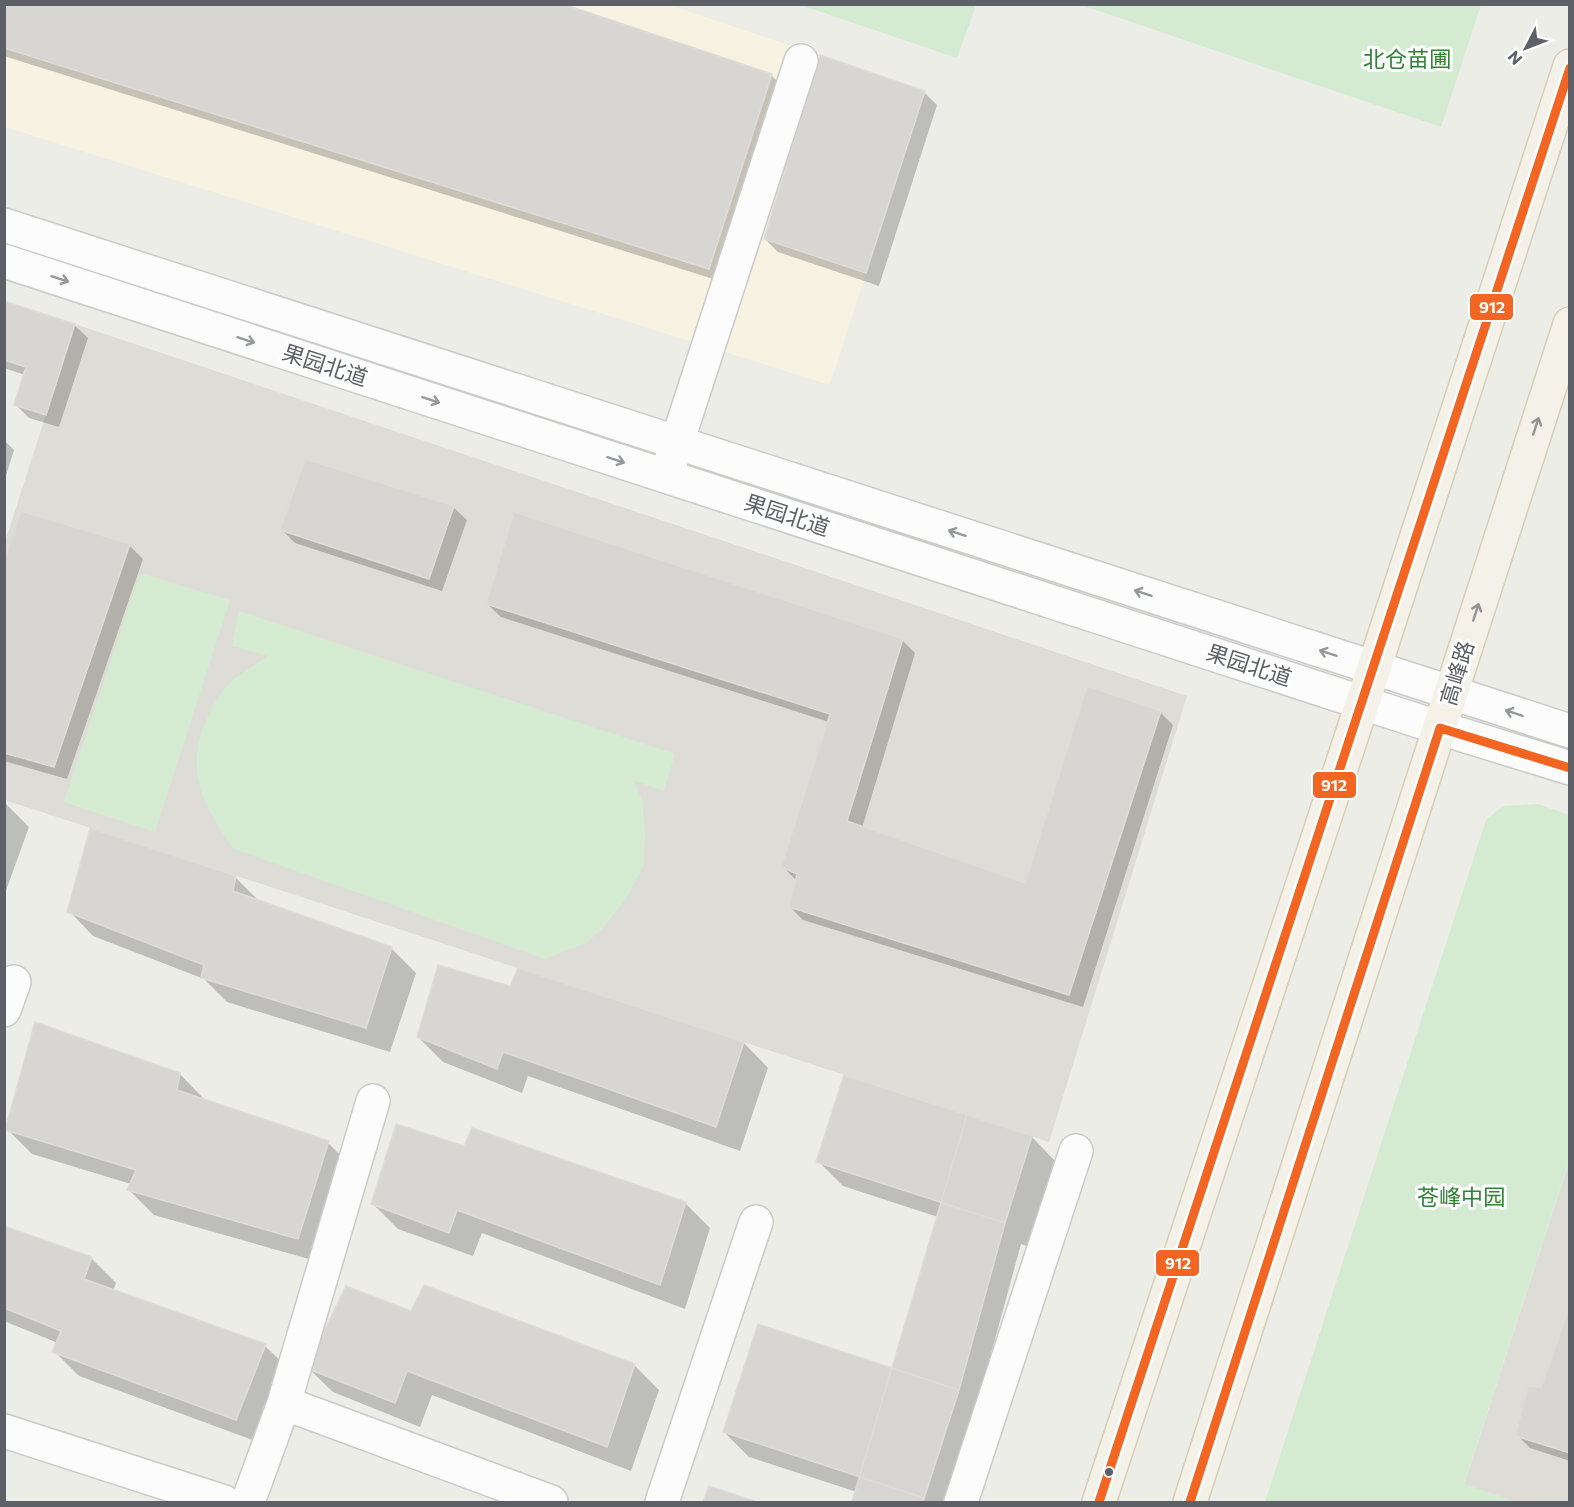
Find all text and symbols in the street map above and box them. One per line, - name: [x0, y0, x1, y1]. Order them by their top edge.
- north arrow: [1496, 18, 1556, 78]
- park label: 北仓苗圃: [1363, 45, 1451, 72]
- text: N: [1503, 48, 1526, 69]
- one-way arrow: [50, 274, 69, 285]
- line badge: 912: [1469, 293, 1514, 321]
- text: 912: [1479, 297, 1505, 316]
- one-way arrow: [236, 335, 255, 346]
- street label: 果园北道: [279, 338, 371, 391]
- one-way arrow: [421, 395, 440, 406]
- one-way arrow: [1531, 417, 1542, 436]
- one-way arrow: [607, 455, 626, 466]
- street label: 果园北道: [741, 488, 833, 541]
- one-way arrow: [948, 527, 967, 538]
- one-way arrow: [1134, 587, 1153, 598]
- one-way arrow: [1471, 603, 1482, 622]
- street label: 高峰路: [1434, 637, 1479, 708]
- street label: 果园北道: [1203, 638, 1295, 691]
- one-way arrow: [1319, 647, 1338, 658]
- one-way arrow: [1505, 707, 1524, 718]
- line badge: 912: [1312, 771, 1357, 799]
- text: 912: [1321, 775, 1347, 794]
- park label: 苍峰中园: [1417, 1183, 1505, 1210]
- line badge: 912: [1155, 1249, 1200, 1277]
- text: 912: [1165, 1253, 1191, 1272]
- unlabelled marker: [1103, 1466, 1115, 1478]

